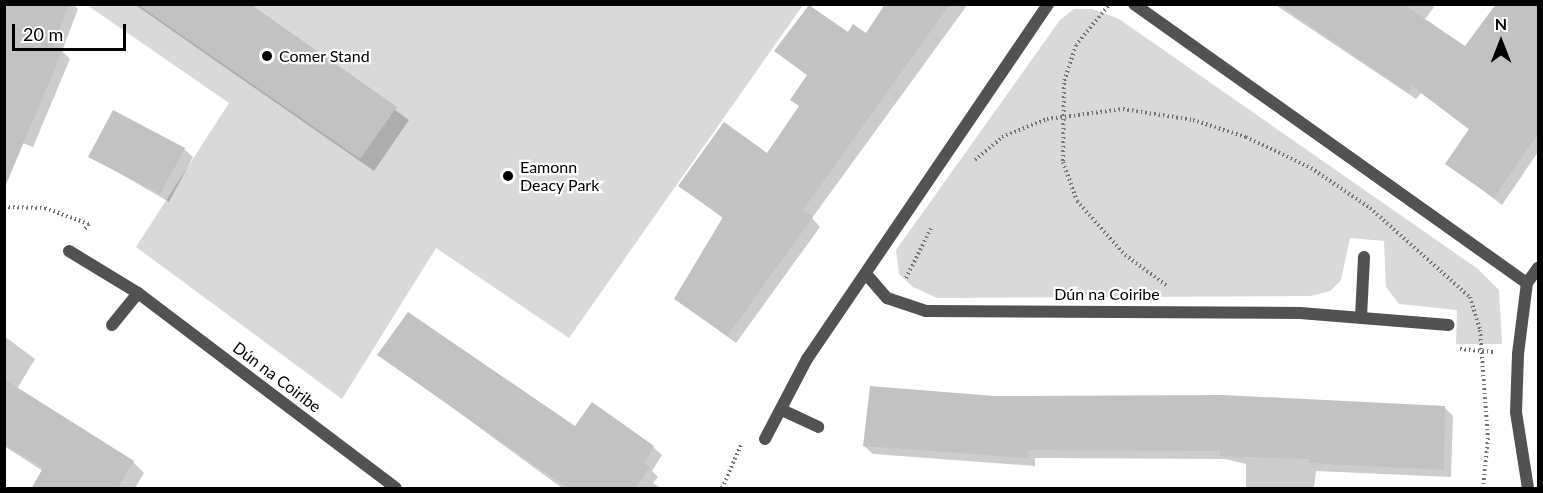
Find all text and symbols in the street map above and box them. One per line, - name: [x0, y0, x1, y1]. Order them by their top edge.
- scale bar: [15, 12, 129, 50]
- north arrow: [1471, 12, 1531, 72]
- text: N: [1495, 14, 1507, 33]
- text: 20 m: [23, 23, 63, 45]
- place label: Comer Stand: [279, 46, 370, 66]
- marker: Comer Stand: [260, 49, 274, 63]
- place label: Eamonn Deacy Park: [520, 157, 600, 195]
- marker: Eamonn Deacy Park: [501, 169, 515, 183]
- street label: Dún na Coiribe: [1054, 284, 1160, 304]
- street label: Dún na Coiribe: [229, 338, 325, 416]

